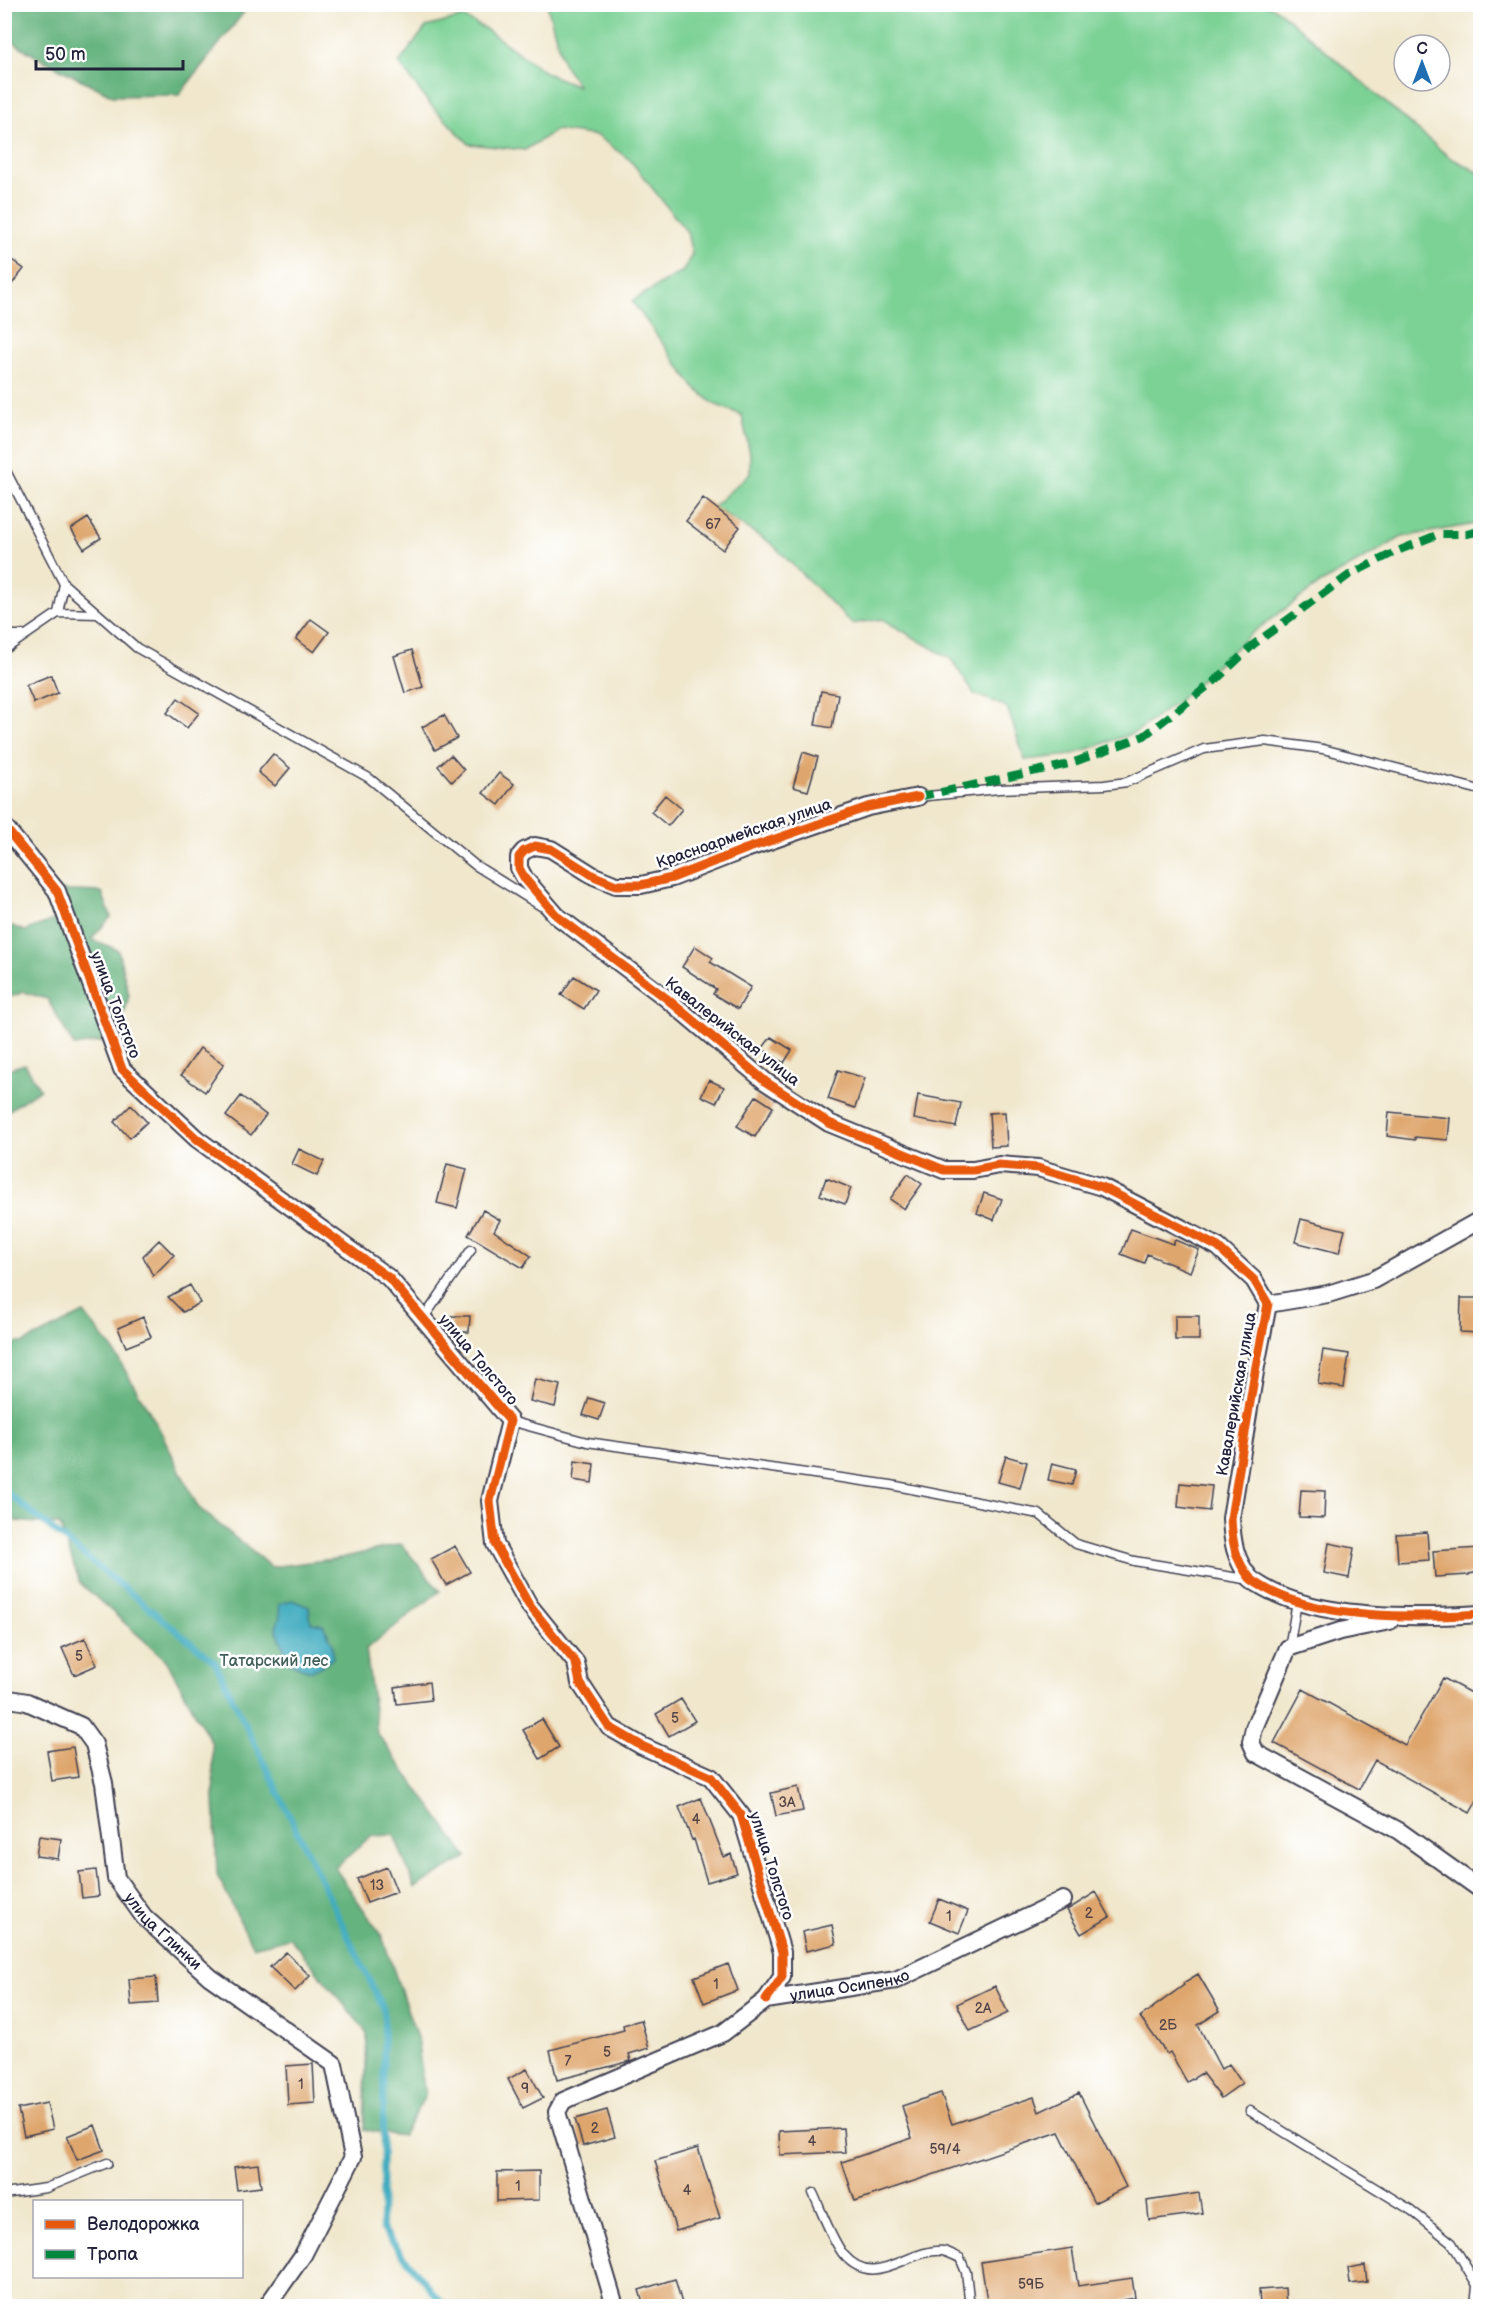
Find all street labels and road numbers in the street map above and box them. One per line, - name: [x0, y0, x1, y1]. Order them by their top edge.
- street label: Красноармейская улица: [654, 795, 835, 873]
- street label: улица Толстого: [86, 949, 144, 1061]
- street label: Кавалерийская улица: [661, 974, 804, 1091]
- street label: Кавалерийская улица: [1213, 1310, 1261, 1477]
- street label: улица Толстого: [434, 1311, 522, 1409]
- street label: улица Толстого: [745, 1809, 797, 1923]
- street label: улица Глинки: [120, 1889, 205, 1974]
- street label: улица Осипенко: [789, 1965, 913, 2006]

